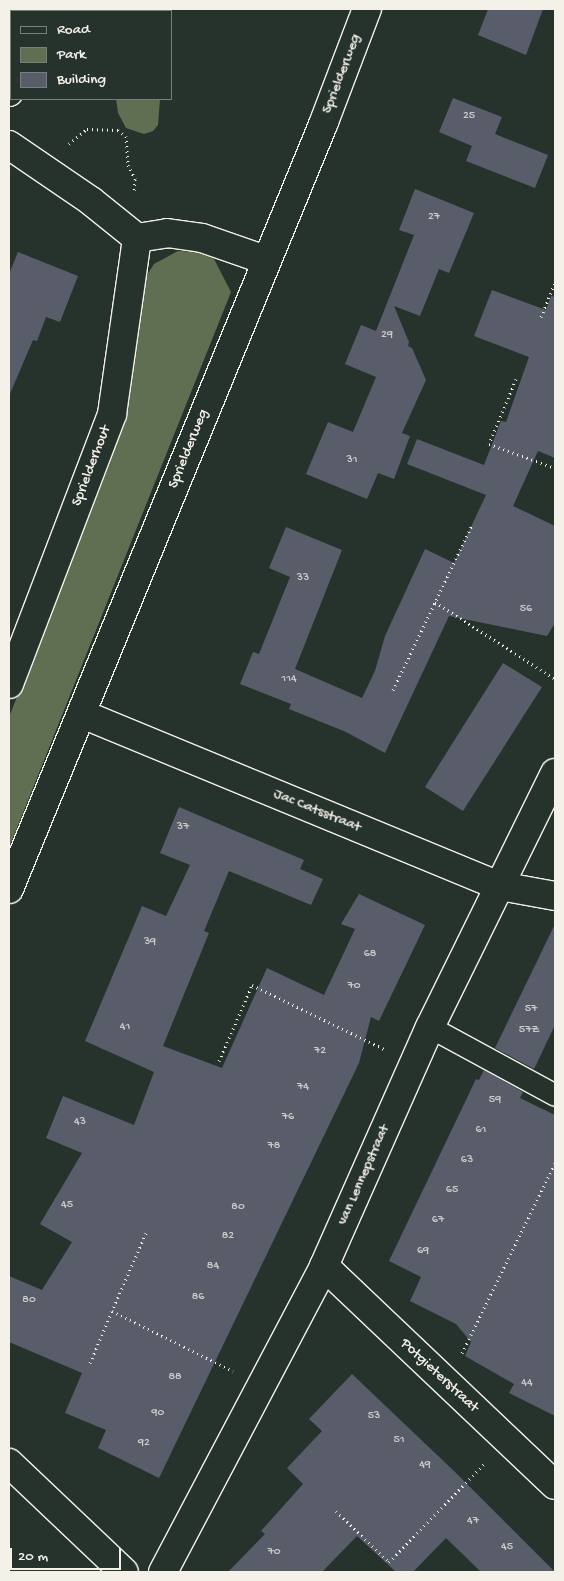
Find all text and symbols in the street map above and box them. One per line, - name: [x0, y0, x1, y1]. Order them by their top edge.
- legend: [10, 10, 172, 100]
- text: Road: [57, 21, 90, 39]
- street label: Sprielderweg: [319, 32, 365, 116]
- text: Park: [57, 46, 86, 64]
- text: Building: [57, 71, 106, 89]
- house number: 25: [463, 110, 475, 124]
- house number: 27: [428, 211, 440, 225]
- house number: 29: [381, 329, 393, 343]
- street label: Sprielderweg: [165, 407, 213, 491]
- street label: Sprielderhout: [68, 423, 116, 509]
- house number: 31: [346, 454, 358, 468]
- house number: 33: [297, 572, 309, 586]
- house number: 56: [520, 603, 532, 617]
- house number: 114: [281, 673, 297, 687]
- street label: Jac Catsstraat: [271, 785, 363, 837]
- house number: 37: [177, 821, 189, 835]
- house number: 39: [144, 936, 156, 950]
- house number: 68: [364, 948, 376, 962]
- house number: 70: [347, 980, 361, 994]
- house number: 57: [525, 1003, 537, 1017]
- house number: 41: [120, 1021, 130, 1035]
- house number: 57Z: [519, 1024, 539, 1038]
- house number: 72: [314, 1045, 326, 1059]
- house number: 74: [297, 1081, 309, 1095]
- house number: 59: [489, 1094, 501, 1108]
- house number: 76: [282, 1111, 294, 1125]
- house number: 43: [74, 1116, 86, 1130]
- street label: van Lennepstraat: [334, 1122, 394, 1228]
- house number: 61: [476, 1124, 486, 1138]
- house number: 78: [268, 1140, 280, 1154]
- house number: 63: [461, 1154, 473, 1168]
- house number: 65: [446, 1184, 458, 1198]
- house number: 45: [61, 1199, 73, 1213]
- house number: 80: [231, 1201, 245, 1215]
- house number: 67: [432, 1214, 444, 1228]
- house number: 82: [222, 1230, 234, 1244]
- house number: 69: [417, 1245, 429, 1259]
- house number: 84: [207, 1260, 219, 1274]
- house number: 86: [192, 1291, 204, 1305]
- house number: 80: [22, 1294, 36, 1308]
- street label: Potgieterstraat: [396, 1335, 482, 1417]
- house number: 88: [168, 1371, 182, 1385]
- house number: 44: [521, 1377, 533, 1391]
- house number: 90: [152, 1407, 164, 1421]
- house number: 53: [368, 1410, 380, 1424]
- house number: 51: [393, 1434, 405, 1448]
- house number: 92: [138, 1437, 150, 1451]
- house number: 49: [419, 1459, 431, 1473]
- house number: 47: [467, 1515, 479, 1529]
- scale bar: [12, 1538, 124, 1570]
- house number: 45: [501, 1541, 513, 1555]
- house number: 70: [267, 1546, 281, 1560]
- text: 20 m: [18, 1548, 48, 1566]

